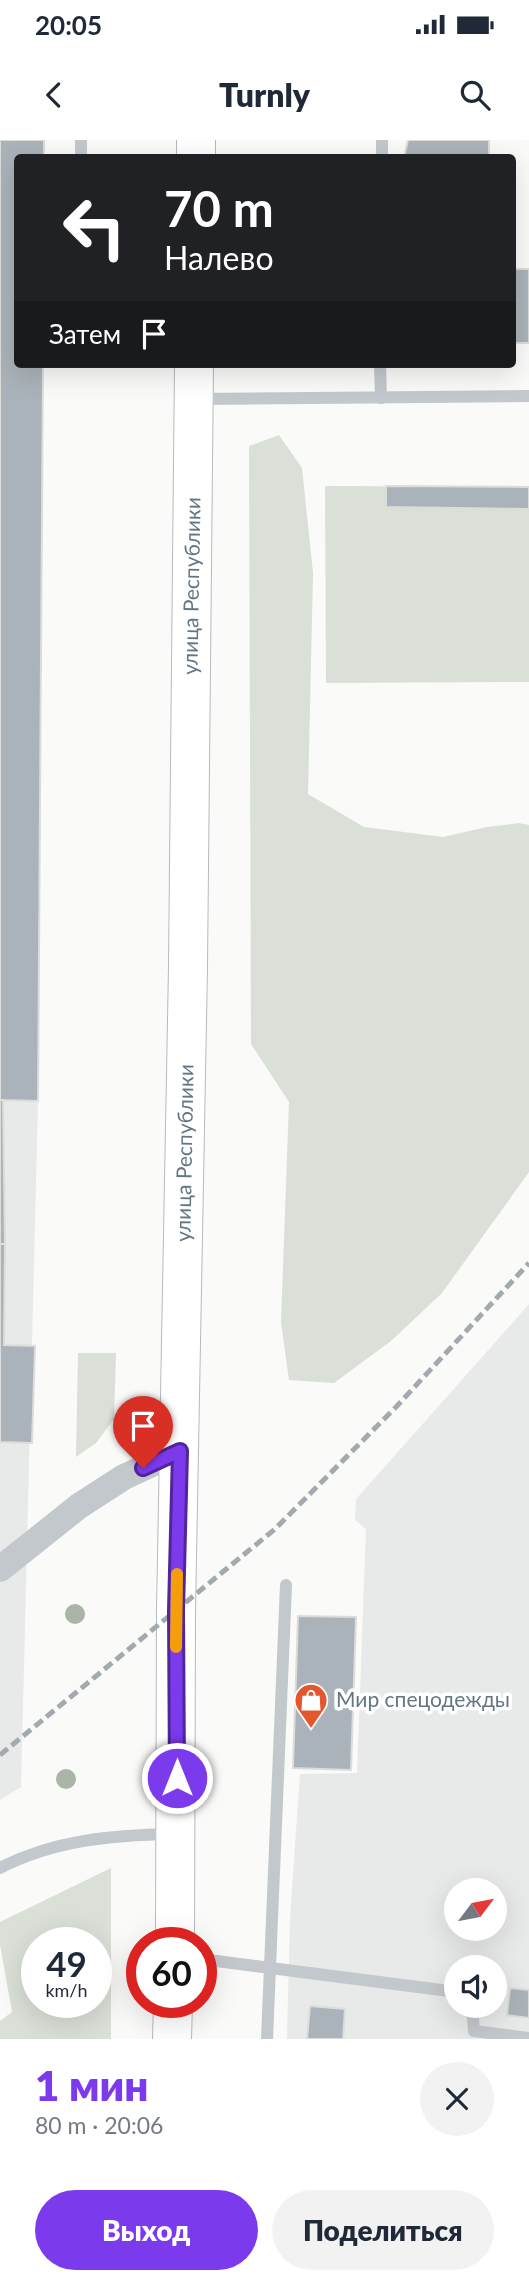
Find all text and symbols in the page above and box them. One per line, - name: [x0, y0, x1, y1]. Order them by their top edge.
- text: 20:05: [35, 9, 102, 41]
- text: Turnly: [219, 75, 310, 114]
- icon: back: [35, 76, 73, 114]
- icon: search: [456, 76, 494, 114]
- text: 70 m: [164, 179, 274, 237]
- icon: left: [49, 182, 140, 273]
- text: Налево: [164, 238, 274, 277]
- icon: arrive: [135, 315, 173, 353]
- text: Затем: [49, 318, 121, 350]
- street label: улица Республики: [176, 497, 205, 675]
- street label: улица Республики: [169, 1064, 198, 1242]
- pin: [113, 1396, 173, 1468]
- icon: arrive: [124, 1407, 162, 1445]
- shop icon: Мир спецодежды: [292, 1681, 330, 1730]
- place label: Мир спецодежды: [336, 1686, 510, 1711]
- position arrow: [140, 1741, 214, 1815]
- north arrow: [444, 1878, 508, 1941]
- map controls: [444, 1878, 507, 2018]
- speed limit sign: 60: [126, 1927, 217, 2018]
- text: 49: [46, 1942, 87, 1984]
- button: sound: [444, 1955, 507, 2018]
- text: km/h: [45, 1979, 88, 2001]
- text: 1 мин: [35, 2060, 149, 2110]
- button: close: [420, 2062, 494, 2136]
- text: 80 m · 20:06: [35, 2111, 163, 2139]
- button: Выход: [35, 2190, 258, 2270]
- button: Поделиться: [272, 2190, 494, 2270]

